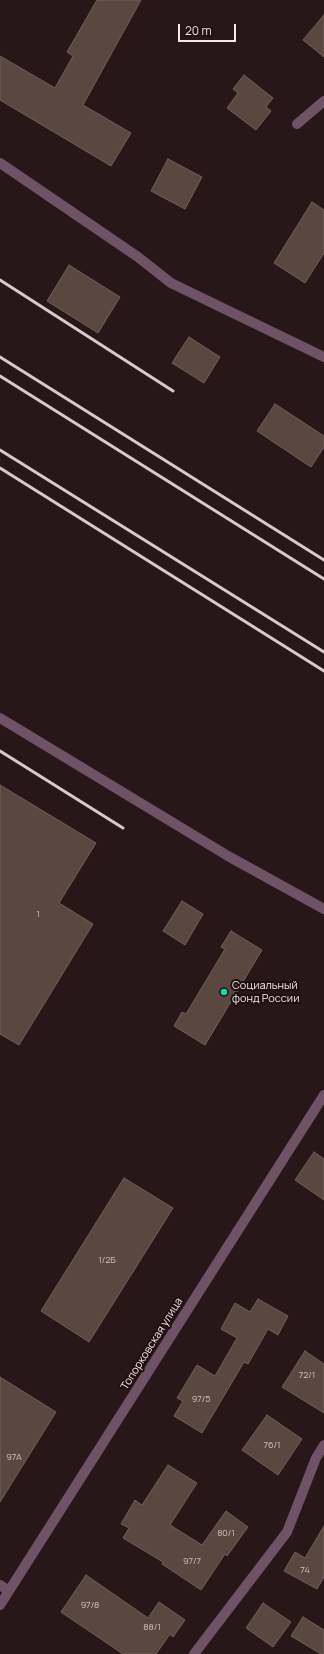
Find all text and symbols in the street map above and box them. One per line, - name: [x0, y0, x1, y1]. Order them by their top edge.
- scale bar: [180, 16, 238, 42]
- text: 20 m: [185, 22, 212, 39]
- house number: 1: [36, 909, 40, 919]
- place label: Социальный фонд России: [232, 979, 299, 1005]
- marker: Социальный фонд России: [219, 987, 229, 997]
- house number: 1/2Б: [98, 1255, 116, 1265]
- street label: Топорковская улица: [118, 1295, 186, 1393]
- house number: 72/1: [299, 1370, 315, 1380]
- house number: 97/5: [192, 1394, 210, 1404]
- house number: 76/1: [263, 1440, 281, 1450]
- house number: 97А: [6, 1452, 22, 1462]
- house number: 80/1: [217, 1528, 235, 1538]
- house number: 97/7: [183, 1556, 201, 1566]
- house number: 74: [300, 1565, 310, 1575]
- house number: 97/8: [81, 1600, 99, 1610]
- house number: 88/1: [143, 1622, 161, 1632]

